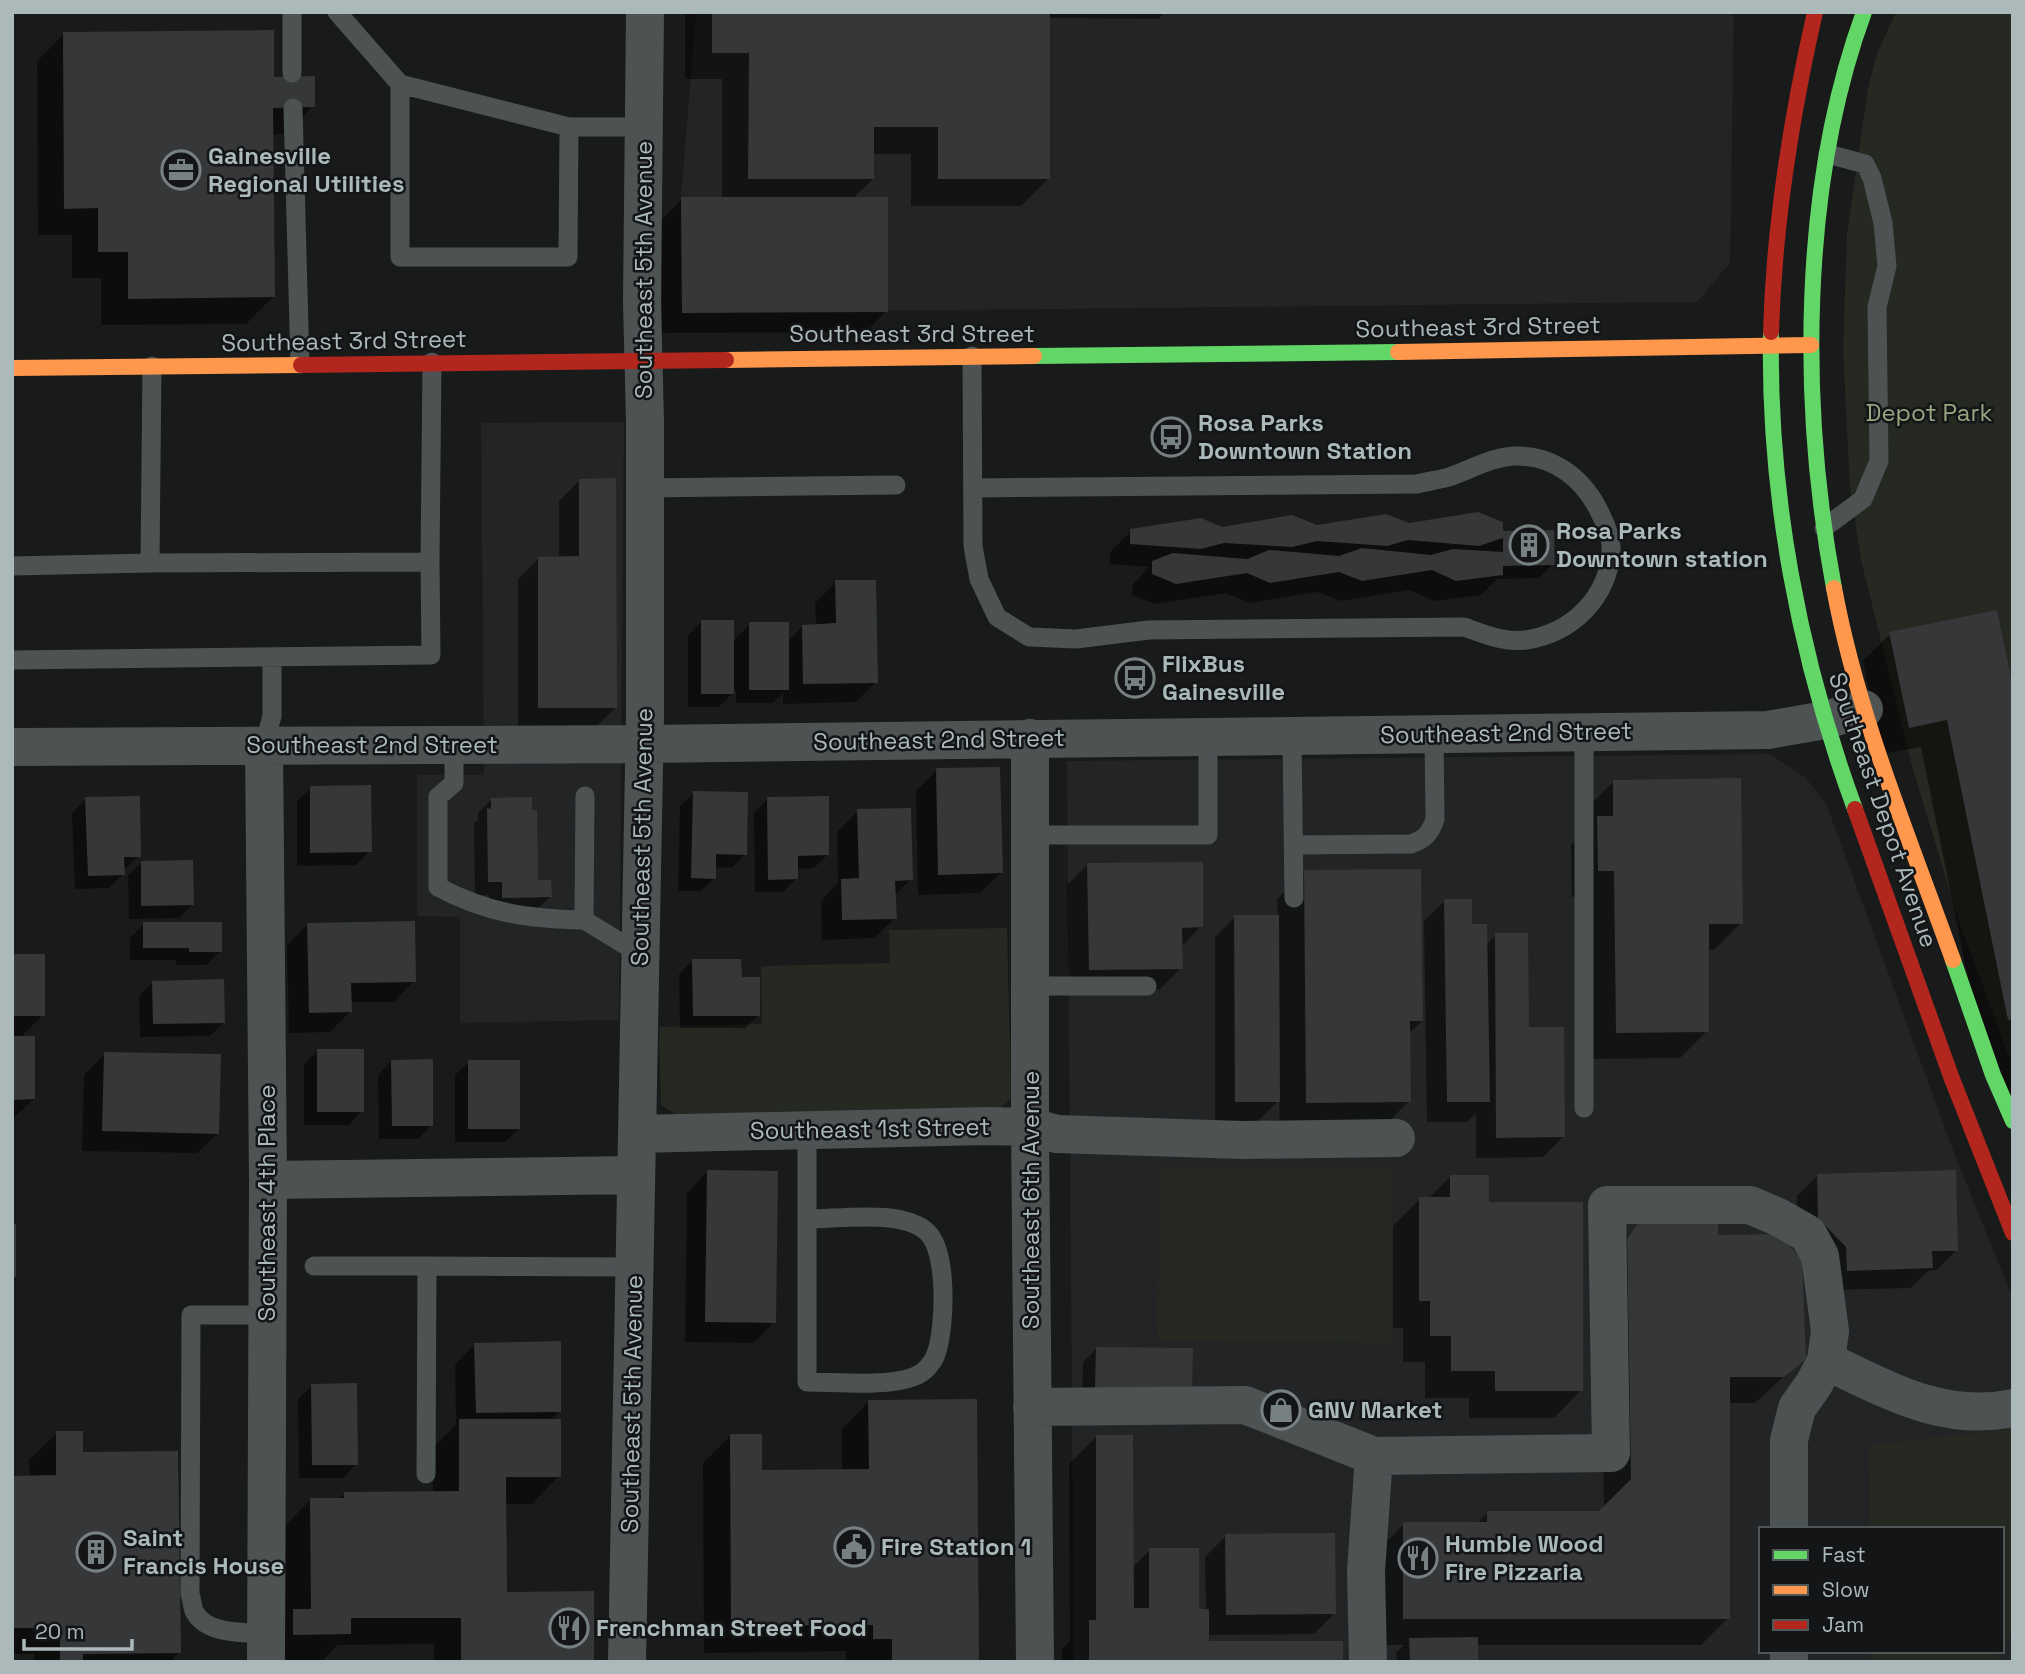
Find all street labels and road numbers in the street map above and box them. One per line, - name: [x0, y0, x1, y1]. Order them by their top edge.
- street label: Southeast 5th Avenue: [628, 141, 659, 399]
- street label: Southeast 3rd Street: [1355, 309, 1601, 344]
- street label: Southeast 3rd Street: [789, 318, 1035, 349]
- street label: Southeast 3rd Street: [221, 323, 467, 358]
- street label: Southeast Depot Avenue: [1822, 668, 1945, 952]
- street label: Southeast 5th Avenue: [624, 708, 659, 966]
- street label: Southeast 2nd Street: [1380, 715, 1632, 750]
- street label: Southeast 2nd Street: [813, 722, 1065, 757]
- street label: Southeast 2nd Street: [246, 729, 498, 760]
- street label: Southeast 6th Avenue: [1015, 1071, 1046, 1329]
- street label: Southeast 4th Place: [251, 1085, 282, 1321]
- street label: Southeast 1st Street: [750, 1111, 990, 1146]
- street label: Southeast 5th Avenue: [614, 1275, 649, 1533]

